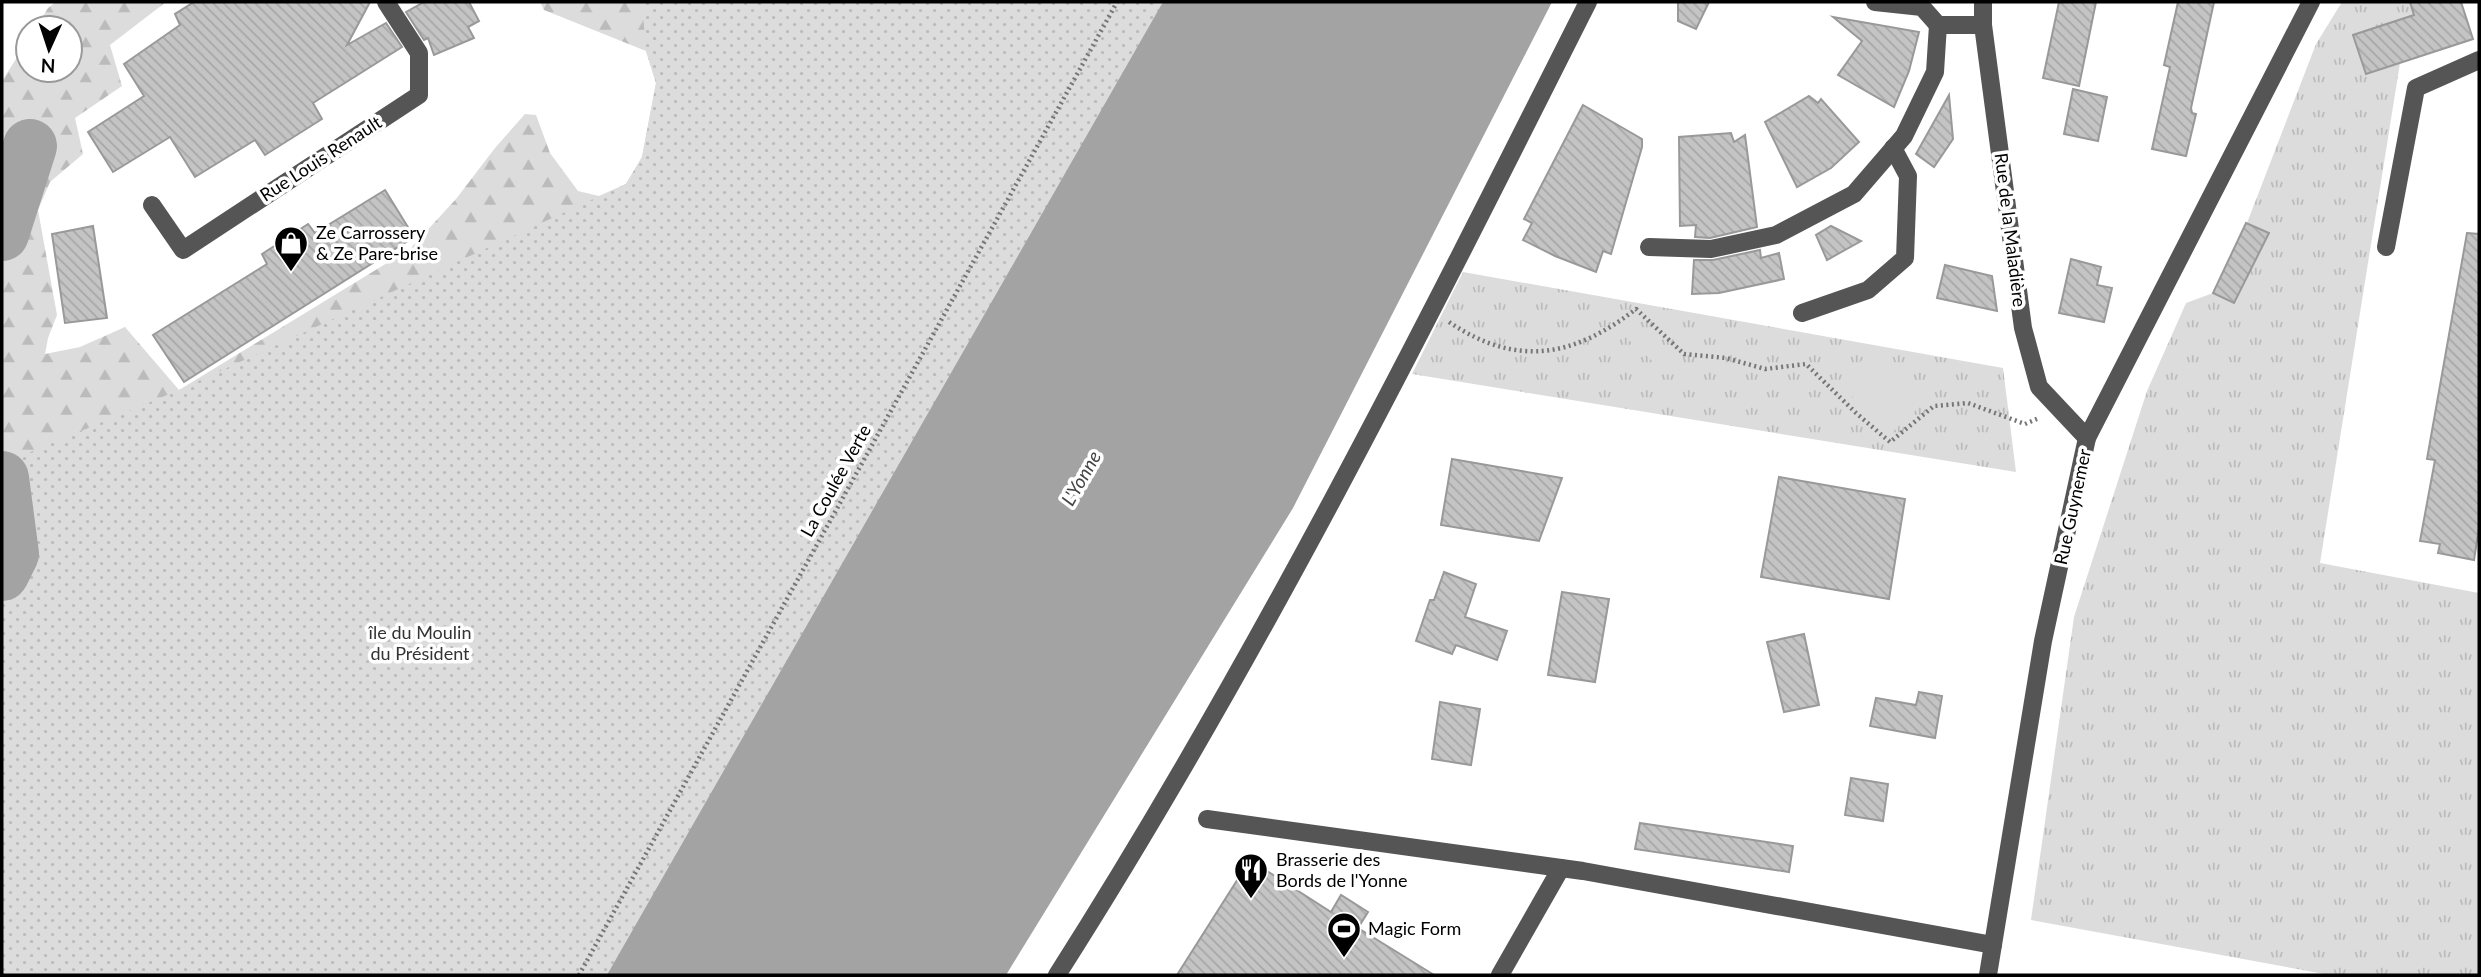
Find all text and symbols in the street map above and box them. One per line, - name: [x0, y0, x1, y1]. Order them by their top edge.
- north arrow: [14, 14, 84, 84]
- text: N: [40, 55, 56, 78]
- street label: Rue Louis Renault: [256, 110, 386, 206]
- street label: Rue de la Maladière: [1991, 151, 2031, 308]
- place label: Ze Carrossery & Ze Pare-brise: [316, 221, 438, 264]
- shop icon: Ze Carrossery & Ze Pare-brise: [272, 224, 310, 273]
- street label: La Coulée Verte: [795, 421, 875, 540]
- water label: L'Yonne: [1056, 446, 1105, 509]
- street label: Rue Guynemer: [2049, 446, 2095, 567]
- park label: île du Moulin du Président: [368, 621, 471, 664]
- place label: Brasserie des Bords de l'Yonne: [1276, 848, 1408, 891]
- restaurant icon: Brasserie des Bords de l'Yonne: [1232, 851, 1270, 900]
- sports icon: Magic Form: [1325, 910, 1363, 959]
- place label: Magic Form: [1368, 917, 1461, 939]

